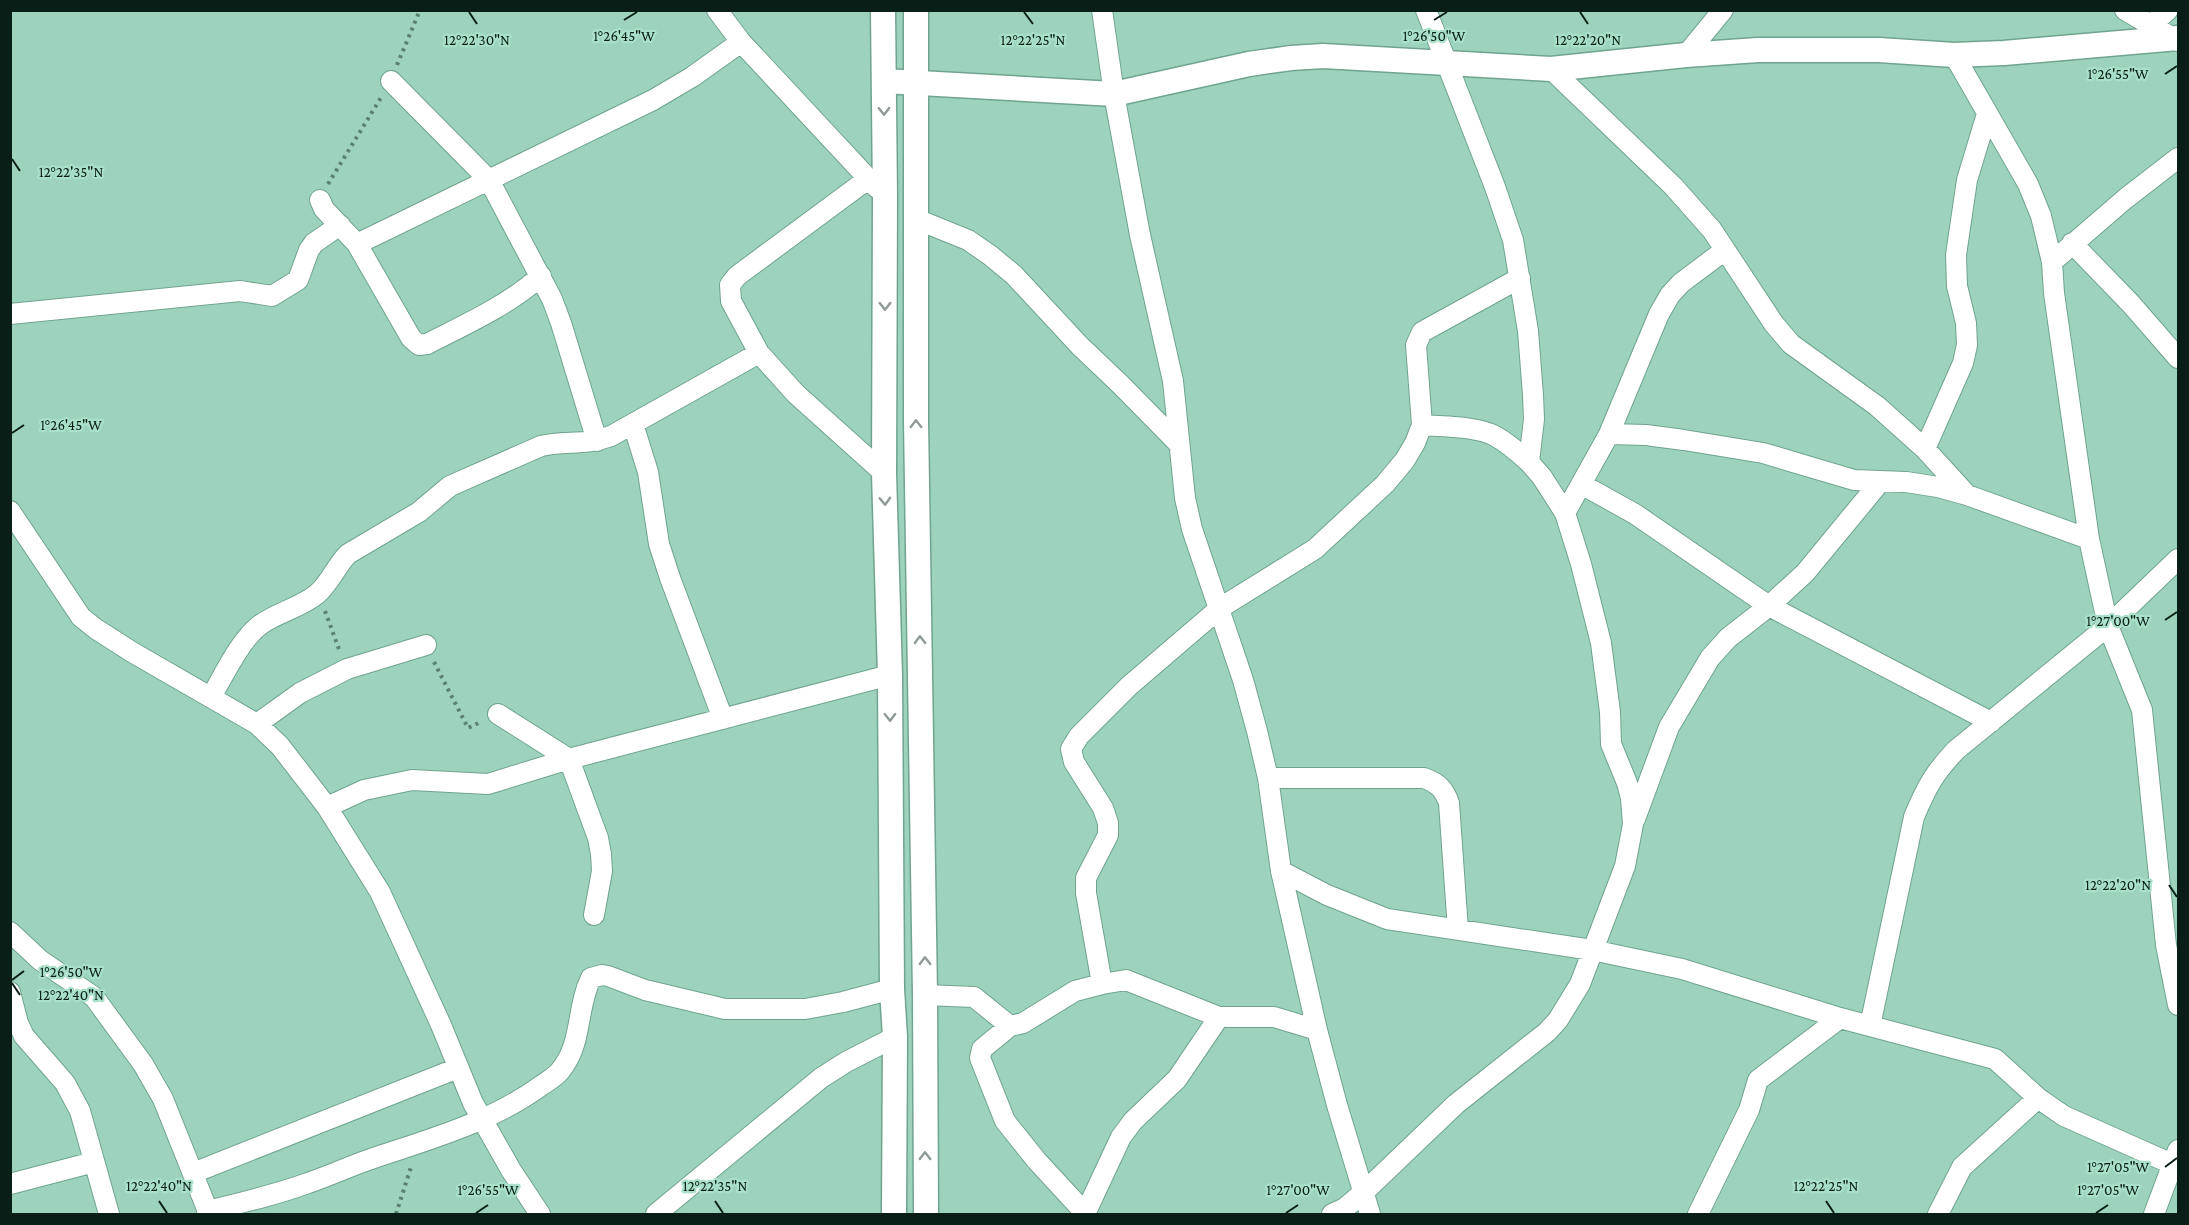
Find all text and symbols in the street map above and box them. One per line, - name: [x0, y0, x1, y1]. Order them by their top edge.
- text: 1°26'45"W: [593, 28, 655, 44]
- text: 1°26'50"W: [1403, 28, 1466, 44]
- text: 12°22'30"N: [444, 32, 510, 48]
- text: 12°22'25"N: [1001, 32, 1066, 48]
- text: 12°22'20"N: [1555, 32, 1621, 48]
- text: 1°26'55"W: [2087, 66, 2149, 82]
- one-way arrow: [878, 106, 891, 115]
- text: 12°22'35"N: [39, 164, 103, 180]
- one-way arrow: [879, 301, 891, 310]
- text: 1°26'45"W: [40, 417, 102, 433]
- one-way arrow: [910, 420, 922, 429]
- one-way arrow: [878, 496, 891, 505]
- text: 1°27'00"W: [2086, 613, 2150, 629]
- one-way arrow: [914, 636, 926, 645]
- one-way arrow: [884, 712, 896, 721]
- text: 12°22'20"N: [2085, 877, 2151, 893]
- one-way arrow: [919, 957, 931, 966]
- text: 1°26'50"W: [40, 964, 103, 980]
- text: 12°22'40"N: [38, 987, 104, 1003]
- one-way arrow: [919, 1152, 932, 1161]
- text: 1°27'05"W: [2087, 1159, 2149, 1175]
- text: 12°22'40"N: [126, 1178, 192, 1194]
- text: 12°22'35"N: [683, 1178, 747, 1194]
- text: 12°22'25"N: [1794, 1178, 1859, 1194]
- text: 1°26'55"W: [457, 1182, 519, 1198]
- text: 1°27'00"W: [1266, 1182, 1330, 1198]
- text: 1°27'05"W: [2077, 1182, 2139, 1198]

